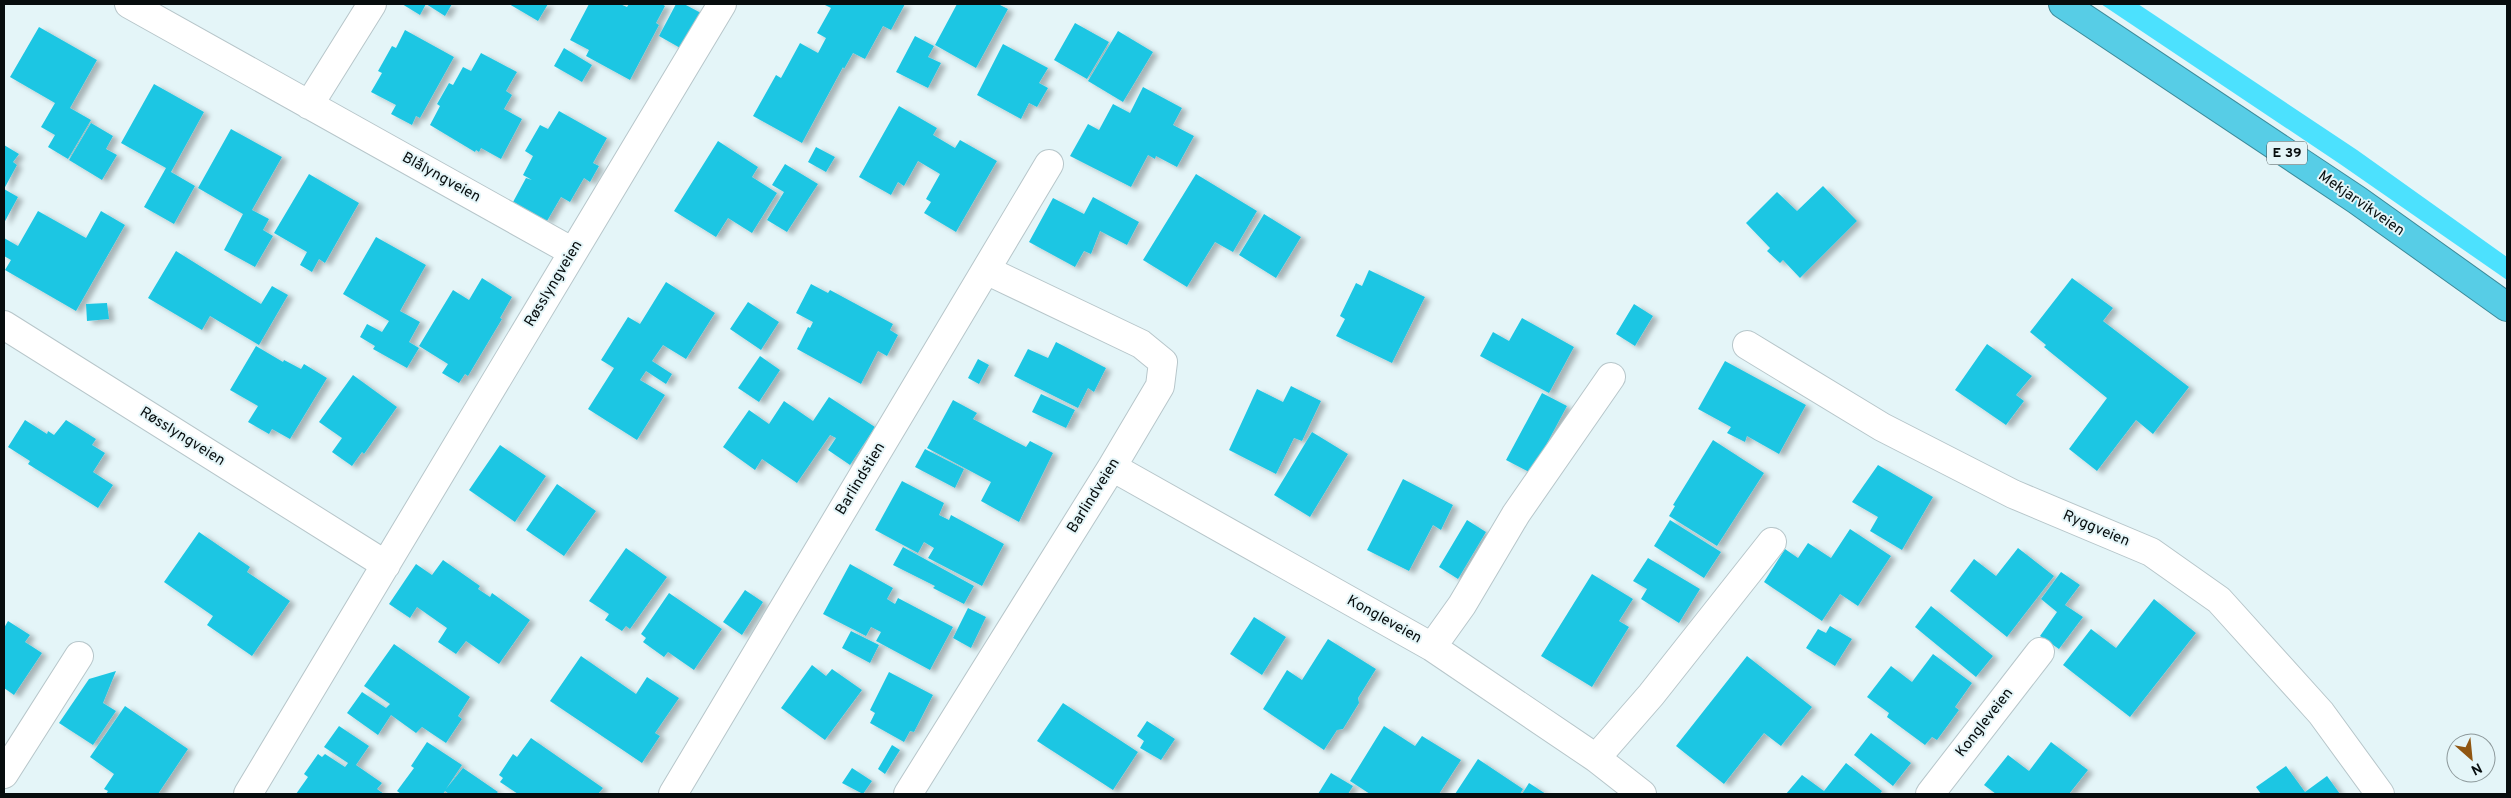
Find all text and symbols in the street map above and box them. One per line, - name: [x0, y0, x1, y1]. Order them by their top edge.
- road number: E 39: [2267, 142, 2307, 164]
- street label: Blålyngveien: [398, 149, 484, 207]
- street label: Mekjarvikveien: [2314, 167, 2408, 241]
- street label: Røsslyngveien: [521, 237, 587, 331]
- street label: Røsslyngveien: [136, 403, 228, 471]
- street label: Barlindstien: [832, 439, 890, 519]
- street label: Barlindveien: [1063, 455, 1125, 537]
- street label: Ryggveien: [2060, 506, 2132, 552]
- street label: Kongleveien: [1343, 592, 1425, 648]
- street label: Kongleveien: [1952, 685, 2018, 761]
- north arrow: [2446, 733, 2496, 783]
- text: N: [2468, 758, 2485, 778]

